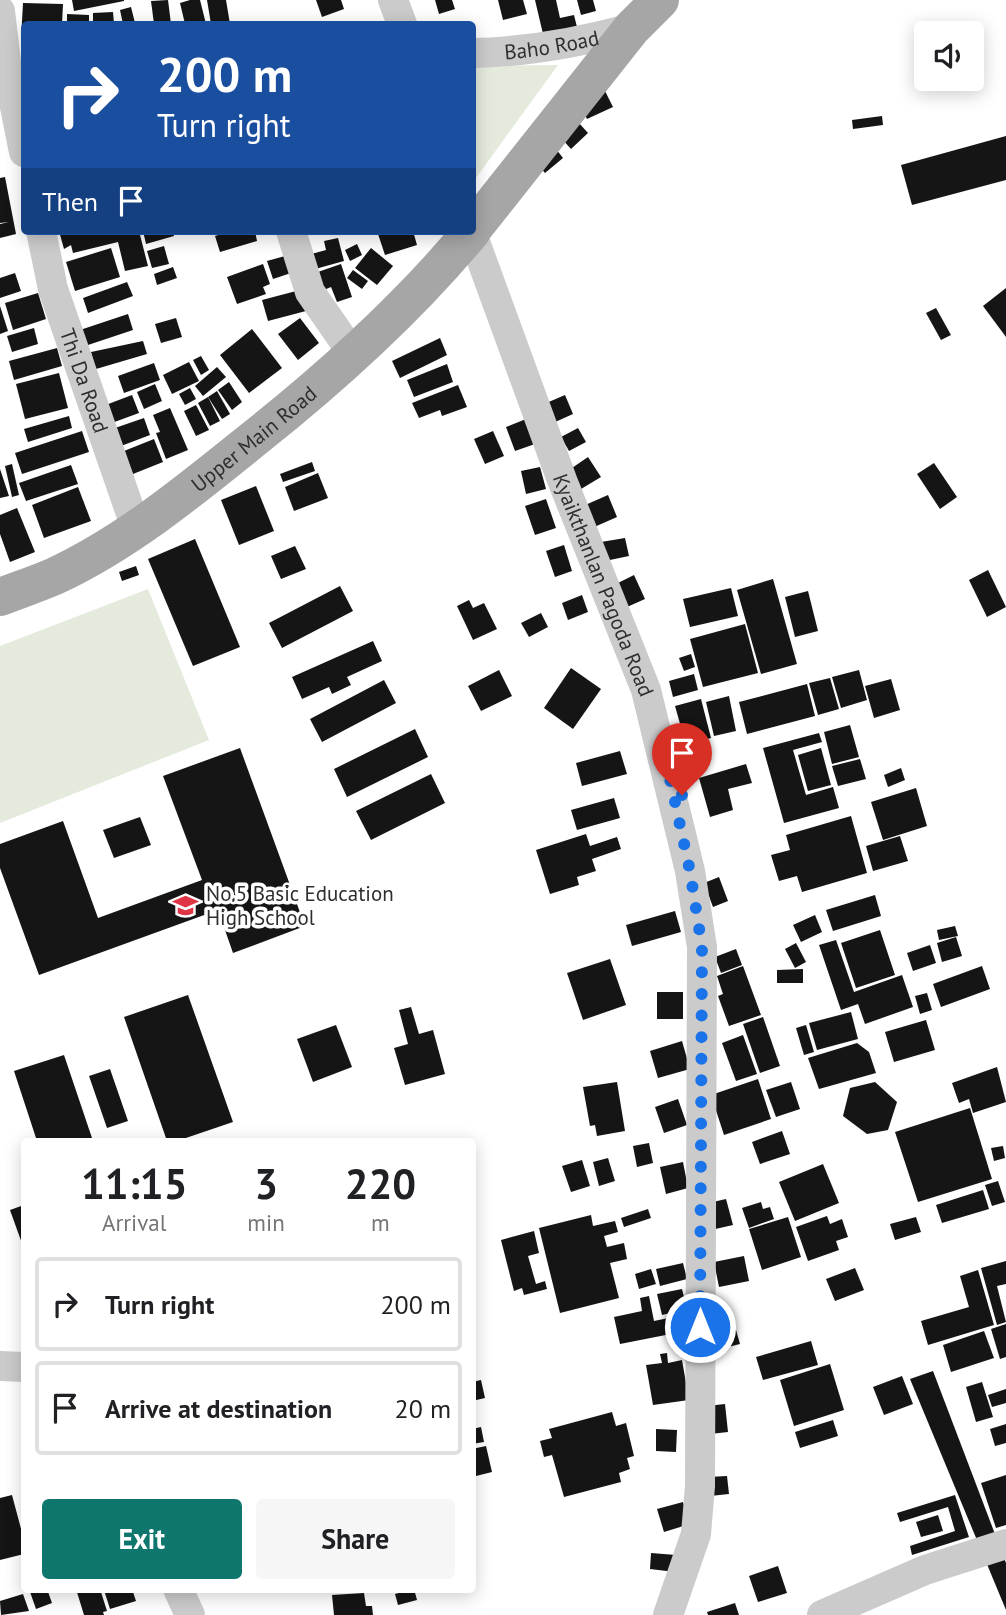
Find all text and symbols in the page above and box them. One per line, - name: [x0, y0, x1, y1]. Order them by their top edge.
- map controls: [914, 21, 984, 91]
- button: sound: [914, 21, 984, 91]
- street label: Baho Road: [503, 23, 601, 65]
- text: 200 m: [157, 42, 292, 106]
- icon: right: [42, 49, 133, 140]
- text: Turn right: [157, 104, 291, 146]
- icon: arrive: [112, 182, 150, 220]
- text: Then: [42, 185, 98, 218]
- street label: Thi Da Road: [54, 325, 115, 436]
- street label: Upper Main Road: [185, 380, 322, 498]
- street label: Kyaikthanlan Pagoda Road: [547, 470, 661, 700]
- pin: [652, 723, 712, 795]
- icon: arrive: [663, 734, 701, 772]
- place label: No.5 Basic Education High School: [206, 880, 394, 931]
- school or university icon: No.5 Basic Education High School: [172, 891, 200, 919]
- text: 11:15: [81, 1156, 187, 1211]
- text: 3: [254, 1156, 278, 1211]
- text: 220: [345, 1156, 416, 1211]
- text: Arrival: [102, 1208, 166, 1237]
- text: min: [247, 1208, 285, 1237]
- text: m: [371, 1208, 390, 1237]
- icon: right: [46, 1285, 84, 1323]
- text: Turn right: [105, 1288, 214, 1321]
- text: 200 m: [380, 1288, 451, 1321]
- position arrow: [663, 1290, 737, 1364]
- icon: arrive: [46, 1389, 84, 1427]
- text: Arrive at destination: [105, 1392, 332, 1425]
- text: 20 m: [395, 1392, 451, 1425]
- button: Exit: [42, 1499, 242, 1579]
- button: Share: [256, 1499, 455, 1579]

